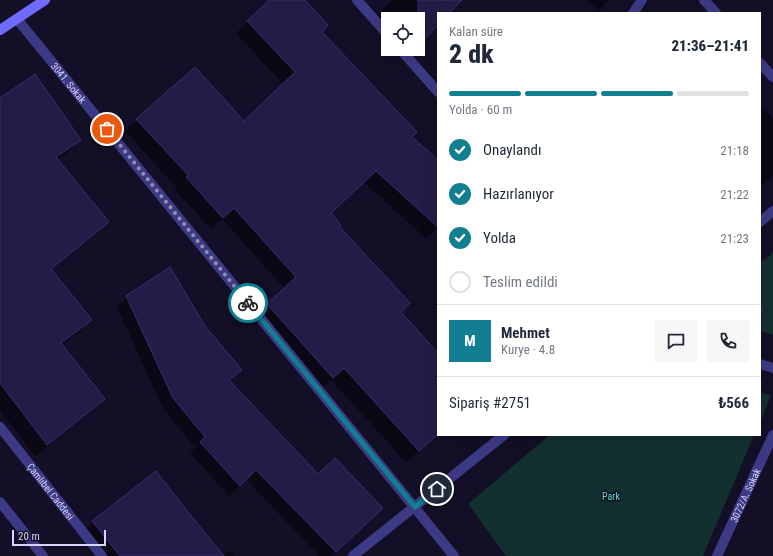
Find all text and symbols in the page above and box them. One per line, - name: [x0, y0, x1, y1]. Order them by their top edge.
- map controls: [381, 12, 425, 56]
- button: locate: [381, 12, 425, 56]
- text: Kalan süre: [449, 24, 503, 39]
- text: 21:36–21:41: [671, 37, 749, 55]
- text: 2 dk: [449, 39, 494, 69]
- street label: 3041. Sokak: [49, 60, 89, 105]
- text: Yolda · 60 m: [449, 102, 512, 117]
- pin: [90, 112, 124, 146]
- icon: bag: [96, 118, 118, 140]
- icon: check: [449, 139, 471, 161]
- text: Onaylandı: [483, 141, 541, 159]
- text: 21:18: [720, 143, 749, 158]
- icon: check: [449, 183, 471, 205]
- text: Hazırlanıyor: [483, 185, 554, 203]
- text: 21:22: [720, 187, 749, 202]
- icon: check: [449, 227, 471, 249]
- text: Yolda: [483, 229, 516, 247]
- text: 21:23: [720, 231, 749, 246]
- text: Teslim edildi: [483, 273, 558, 291]
- courier: [228, 283, 268, 323]
- icon: bike: [237, 292, 259, 314]
- button: chat: [655, 320, 697, 362]
- button: phone: [707, 320, 749, 362]
- text: Mehmet: [501, 324, 550, 342]
- text: M: [464, 332, 476, 350]
- text: Kurye · 4.8: [501, 342, 555, 357]
- text: Sipariş #2751: [449, 394, 531, 412]
- text: ₺566: [718, 394, 749, 412]
- street label: Çamlıbel Caddesi: [25, 461, 77, 522]
- street label: 3072/A. Sokak: [728, 466, 763, 524]
- pin: [420, 472, 454, 506]
- icon: home: [426, 478, 448, 500]
- park label: Park: [602, 491, 620, 502]
- scale bar: [12, 528, 106, 547]
- text: 20 m: [18, 530, 40, 543]

